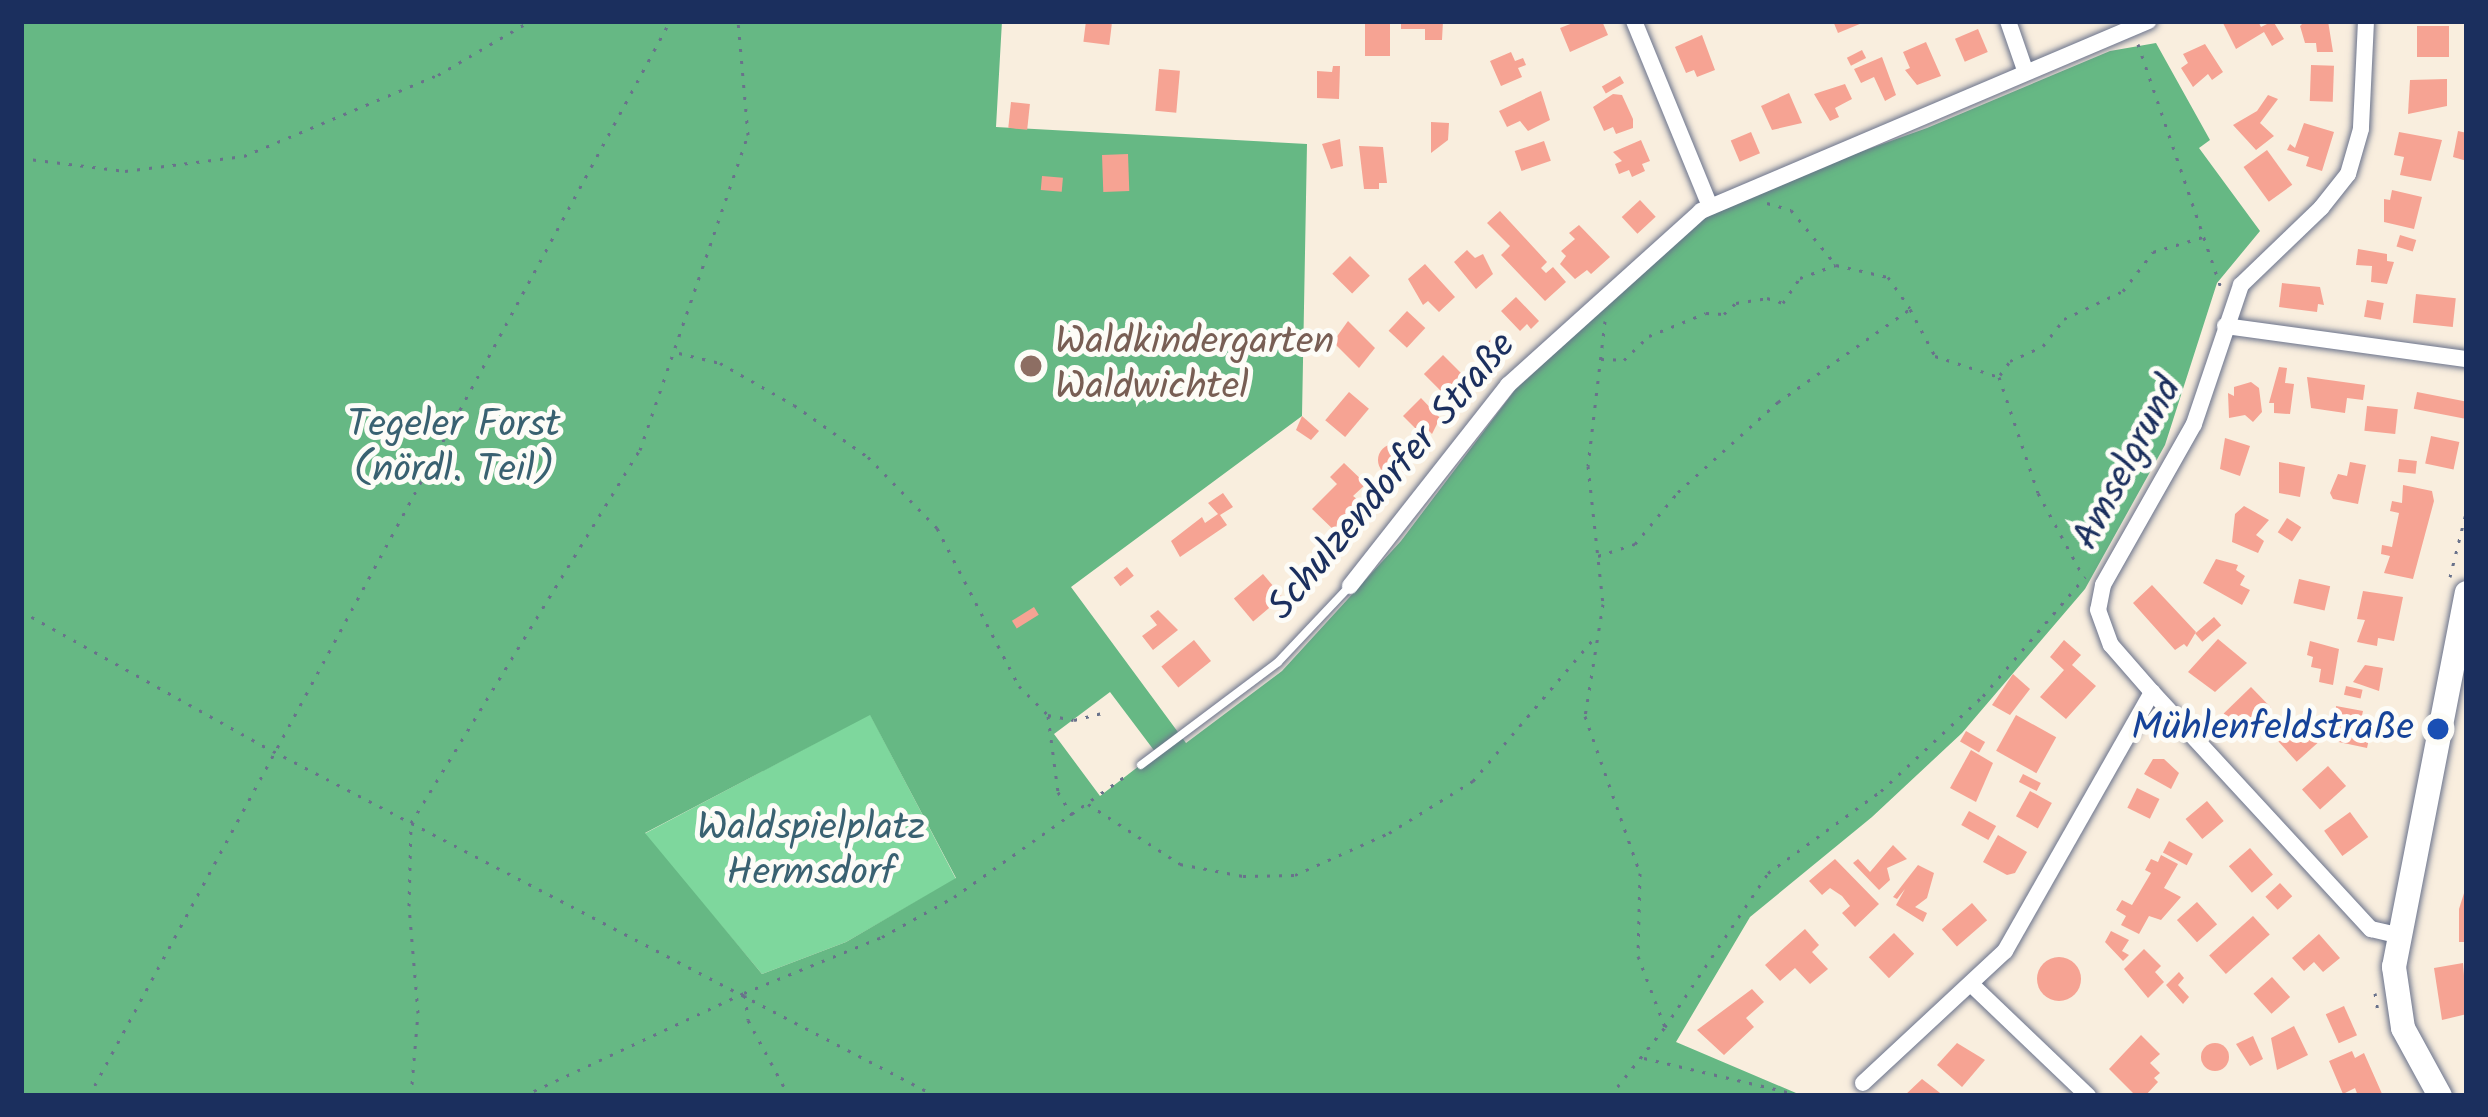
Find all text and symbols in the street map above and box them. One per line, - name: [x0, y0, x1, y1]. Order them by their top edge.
- place label: Waldkindergarten Waldwichtel: [1055, 321, 1334, 412]
- street label: Schulzendorfer Straße: [1259, 324, 1527, 630]
- marker: Waldkindergarten Waldwichtel: [1018, 353, 1044, 379]
- street label: Amselgrund: [2064, 370, 2194, 558]
- park label: Tegeler Forst (nördl. Teil): [348, 404, 560, 495]
- place label: Mühlenfeldstraße: [2131, 706, 2414, 752]
- marker: Mühlenfeldstraße: [2425, 716, 2451, 742]
- park label: Waldspielplatz Hermsdorf: [697, 807, 925, 898]

